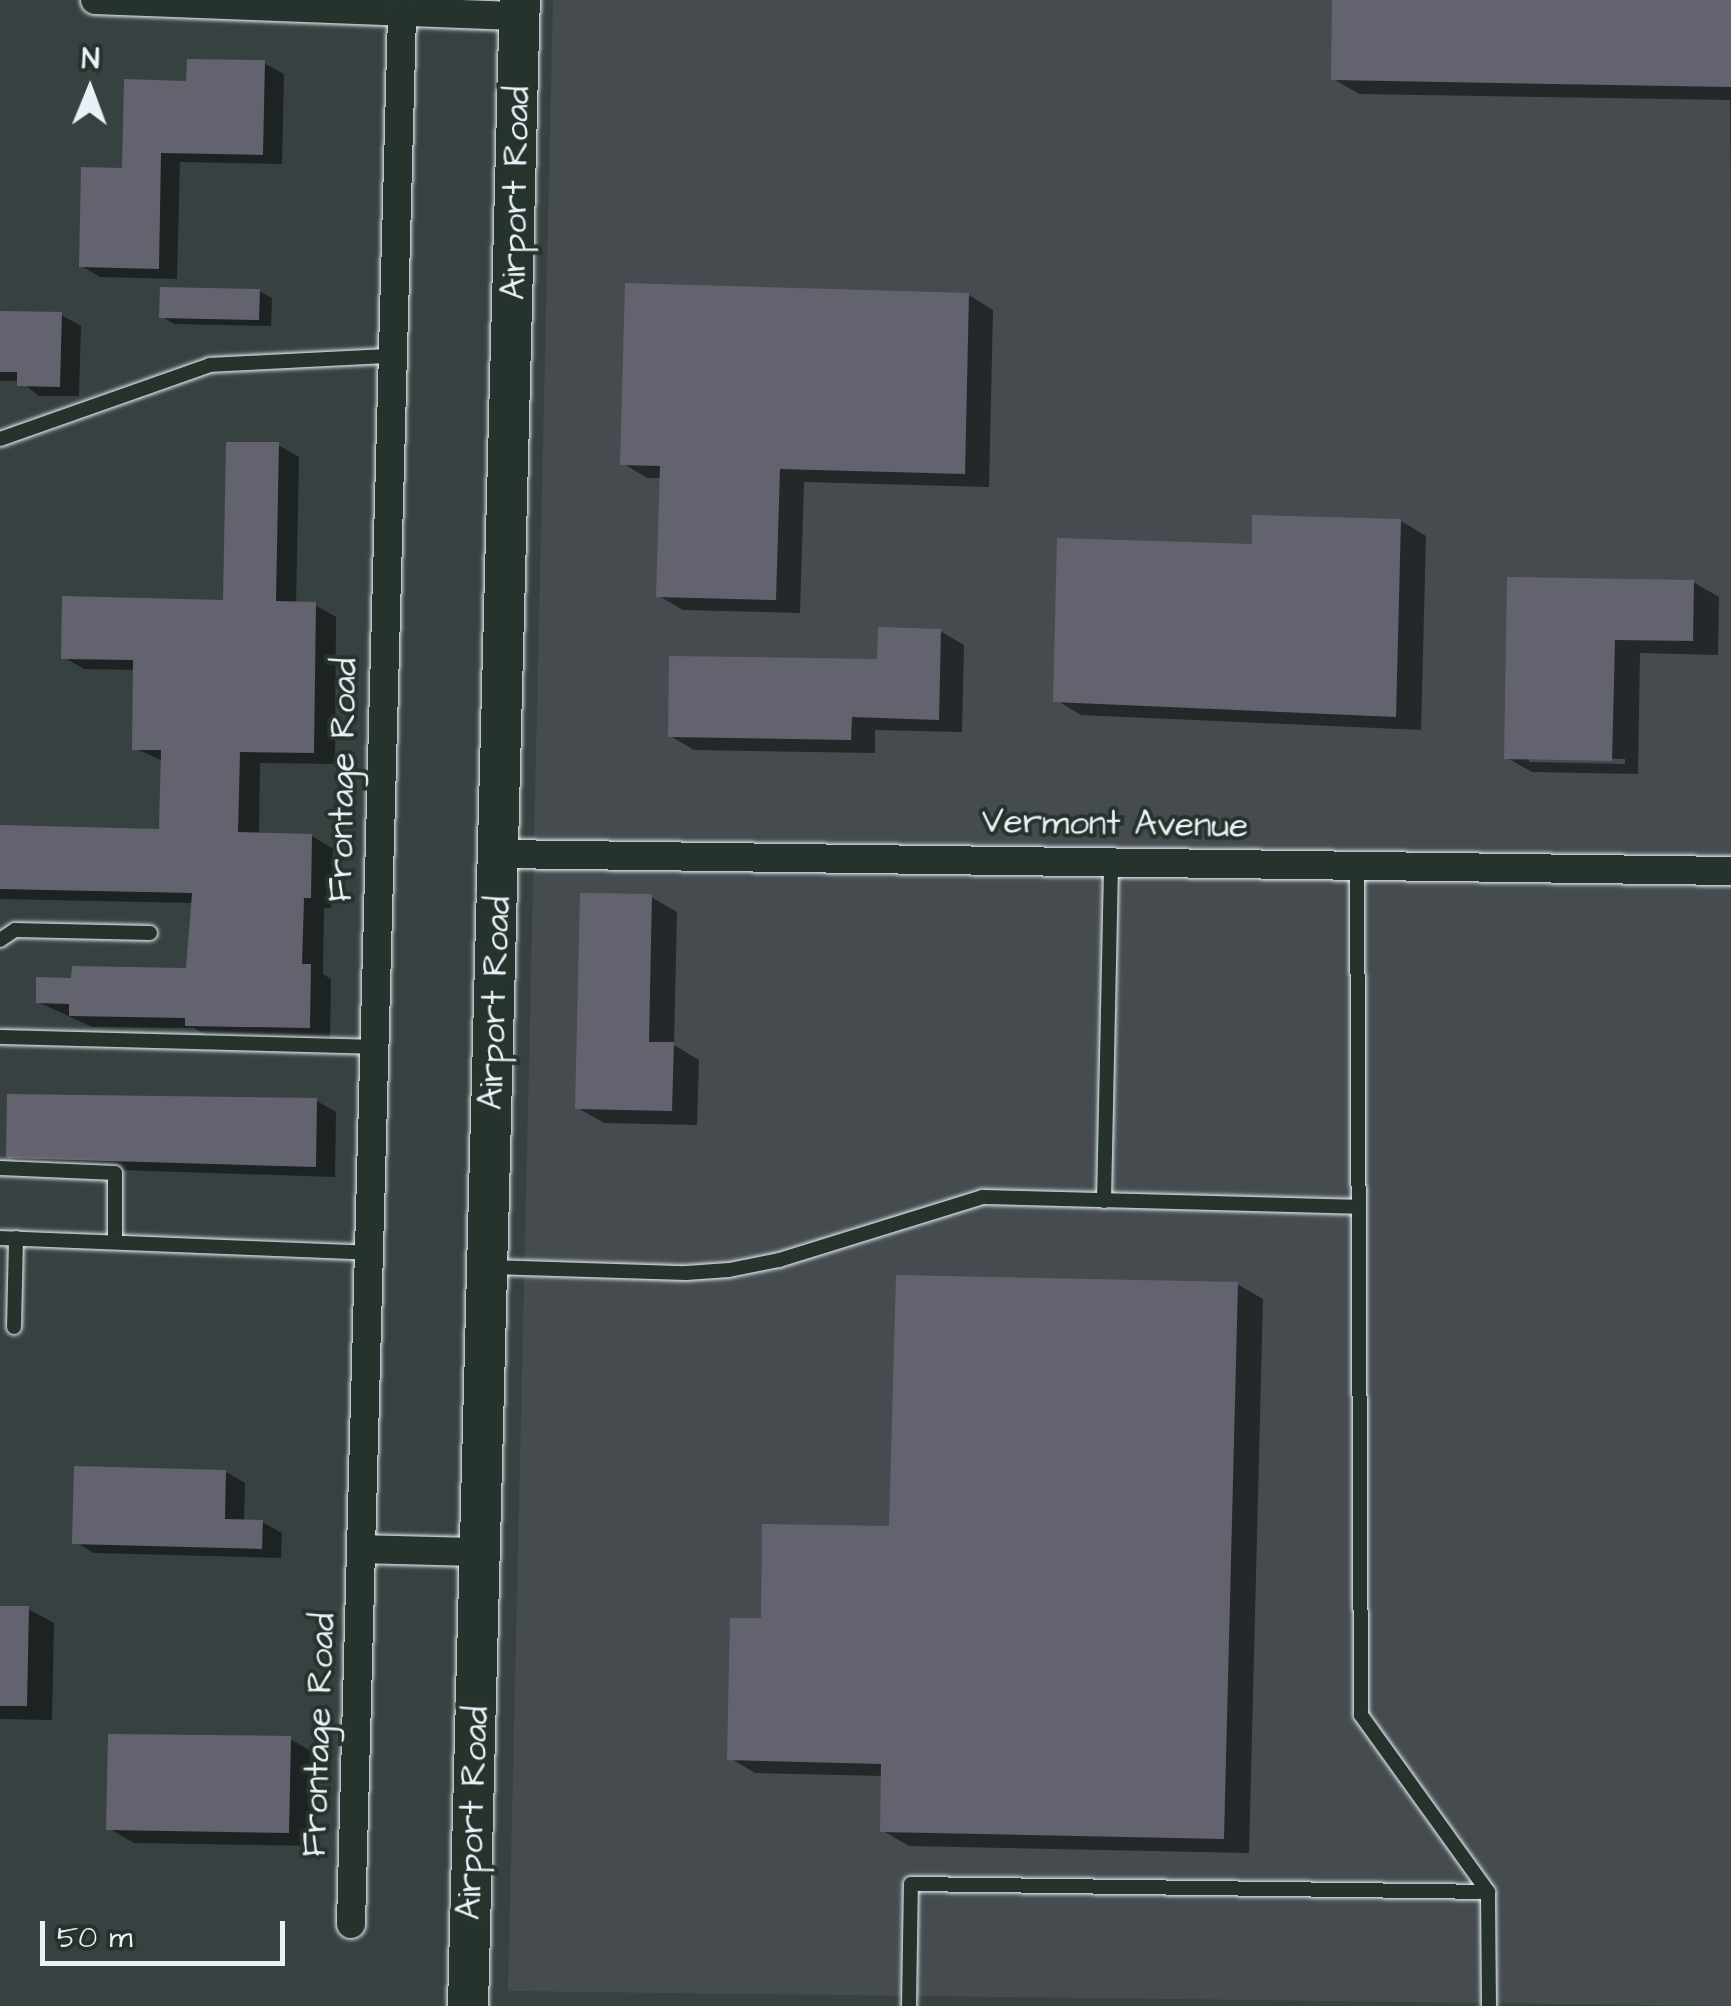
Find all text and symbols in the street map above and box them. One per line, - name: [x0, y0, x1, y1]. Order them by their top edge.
- north arrow: [40, 40, 140, 140]
- text: N: [81, 40, 100, 79]
- street label: Airport Road: [493, 86, 539, 300]
- street label: Frontage Road: [320, 658, 366, 902]
- street label: Vermont Avenue: [981, 801, 1249, 847]
- street label: Airport Road: [470, 895, 520, 1111]
- street label: Frontage Road: [294, 1612, 344, 1858]
- street label: Airport Road: [448, 1705, 498, 1921]
- scale bar: [45, 1901, 290, 1963]
- text: 50 m: [57, 1917, 133, 1959]

